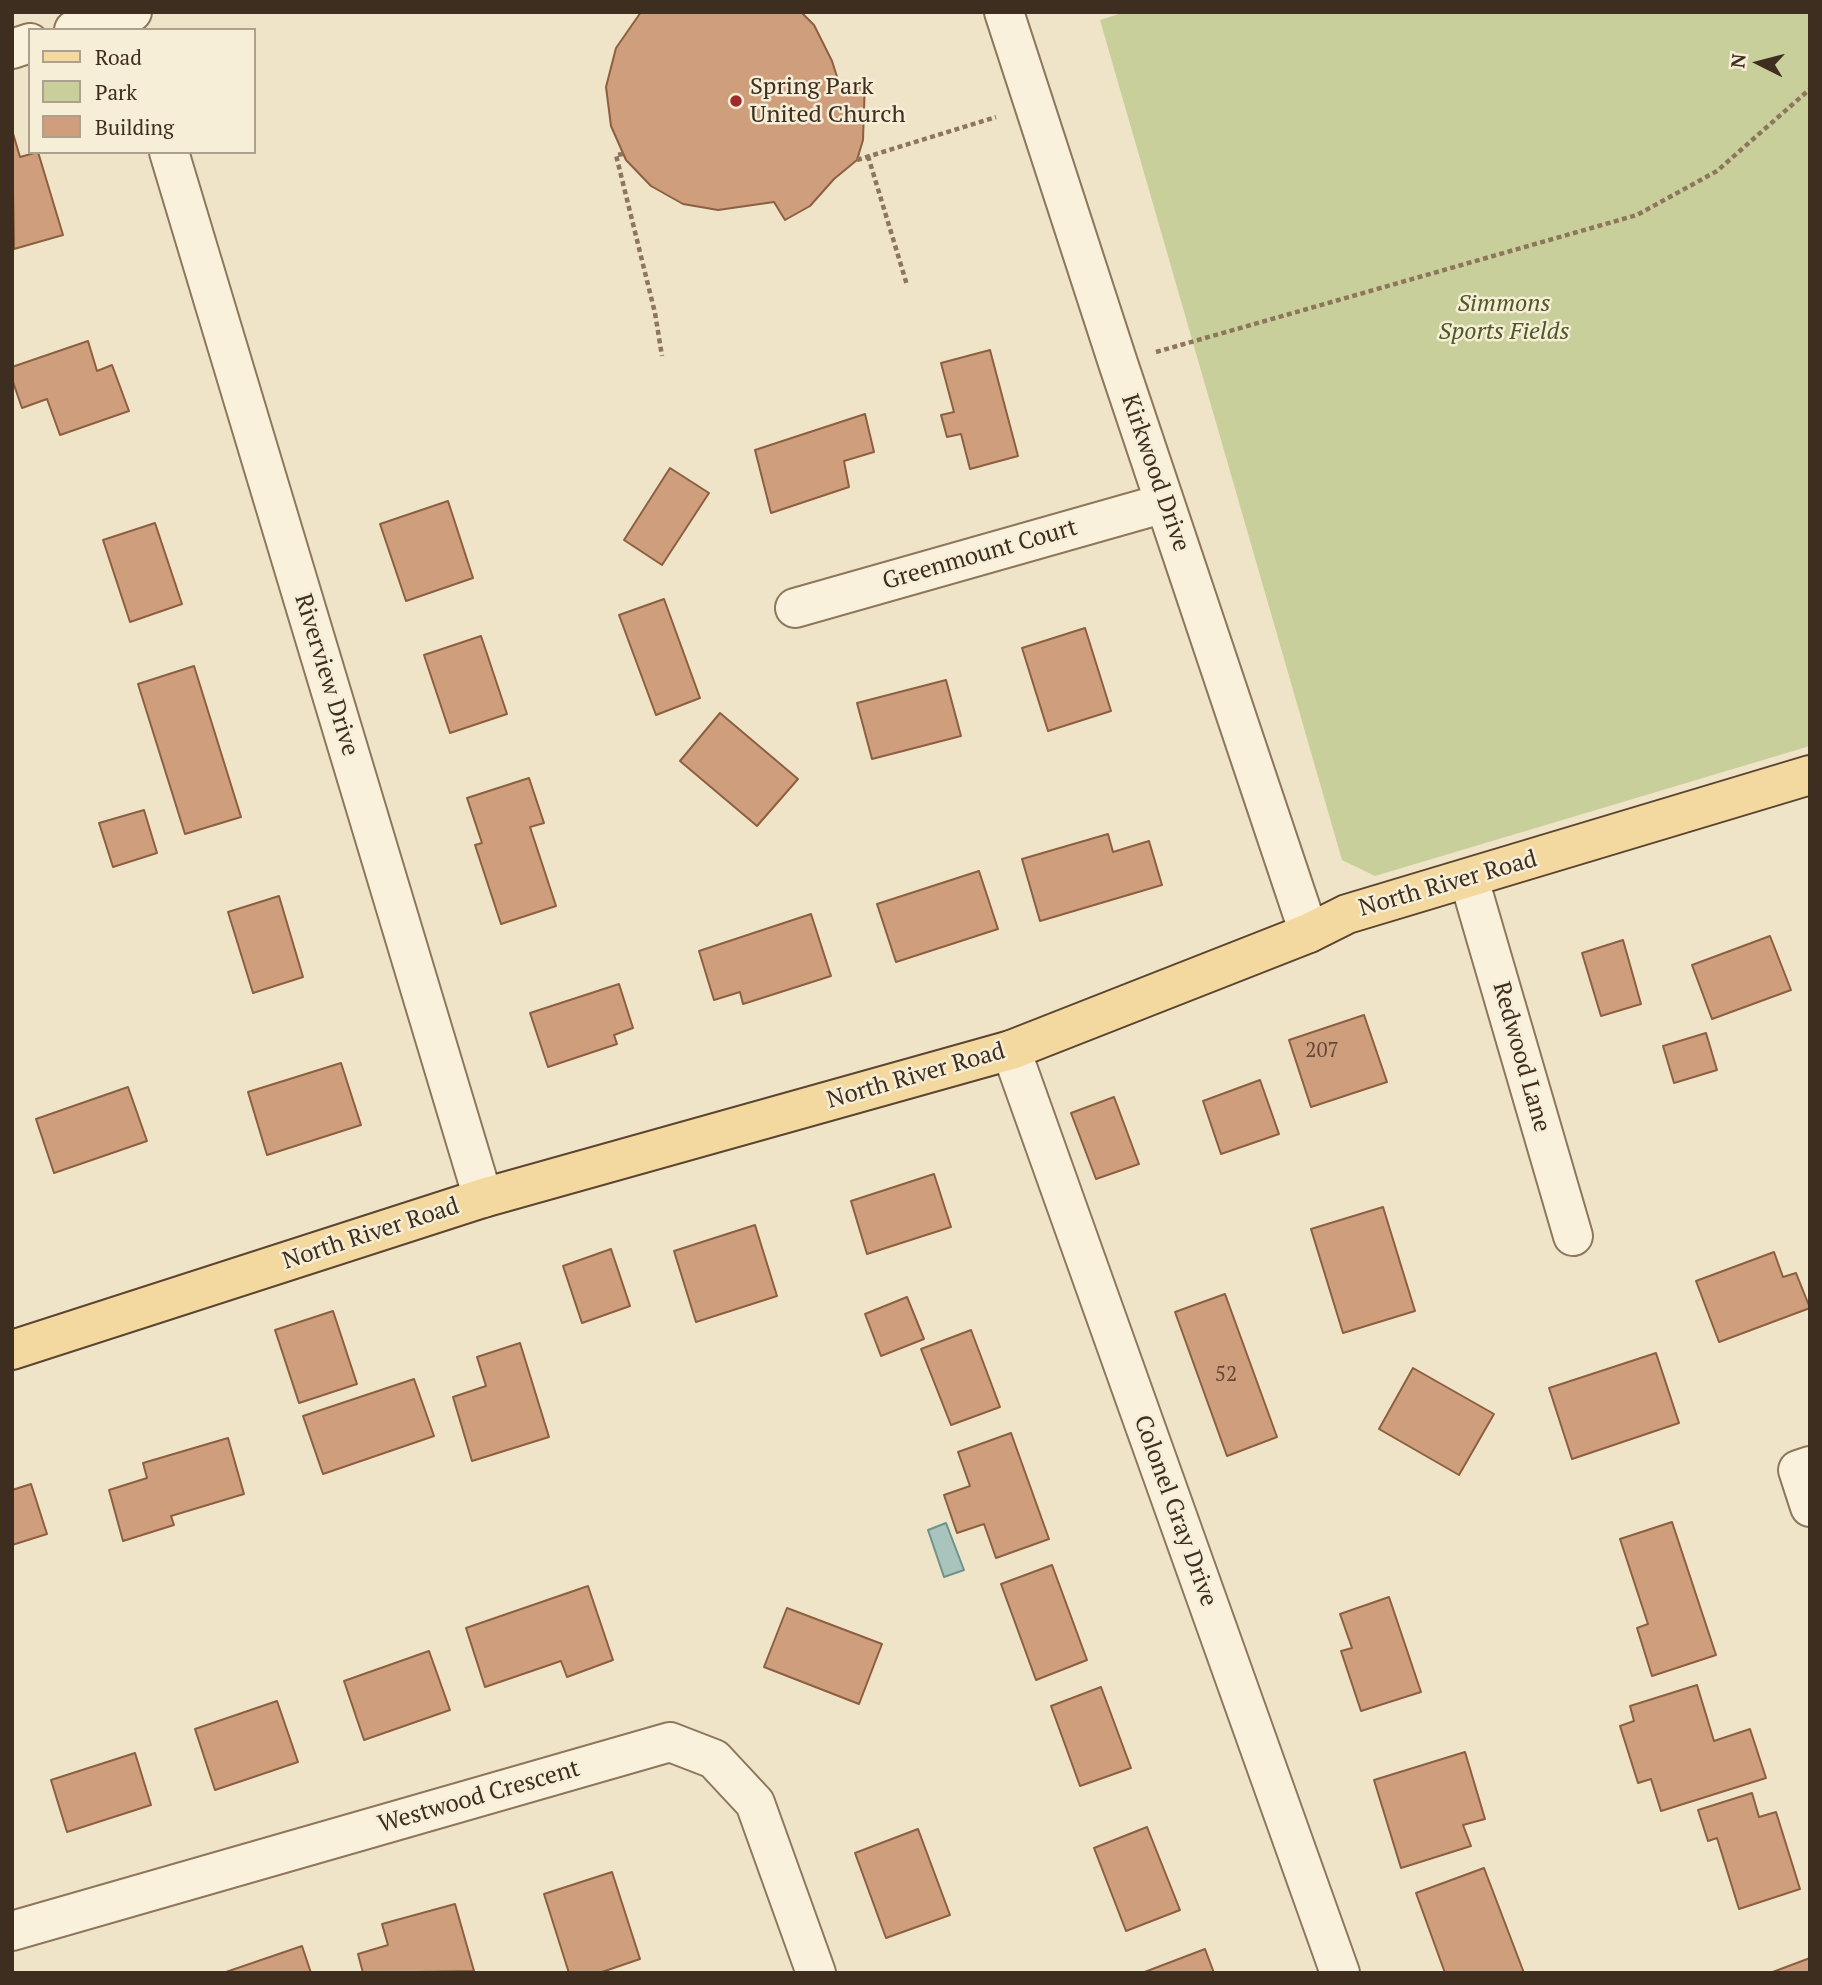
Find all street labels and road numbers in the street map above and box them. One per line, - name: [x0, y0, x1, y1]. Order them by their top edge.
- street label: Kirkwood Drive: [1115, 391, 1195, 555]
- street label: Greenmount Court: [879, 513, 1081, 597]
- street label: Riverview Drive: [288, 590, 364, 760]
- street label: North River Road: [1356, 845, 1540, 923]
- street label: Redwood Lane: [1486, 979, 1556, 1135]
- street label: North River Road: [824, 1037, 1008, 1115]
- street label: North River Road: [279, 1192, 463, 1276]
- street label: Colonel Gray Drive: [1127, 1412, 1223, 1610]
- street label: Westwood Crescent: [375, 1754, 583, 1840]

